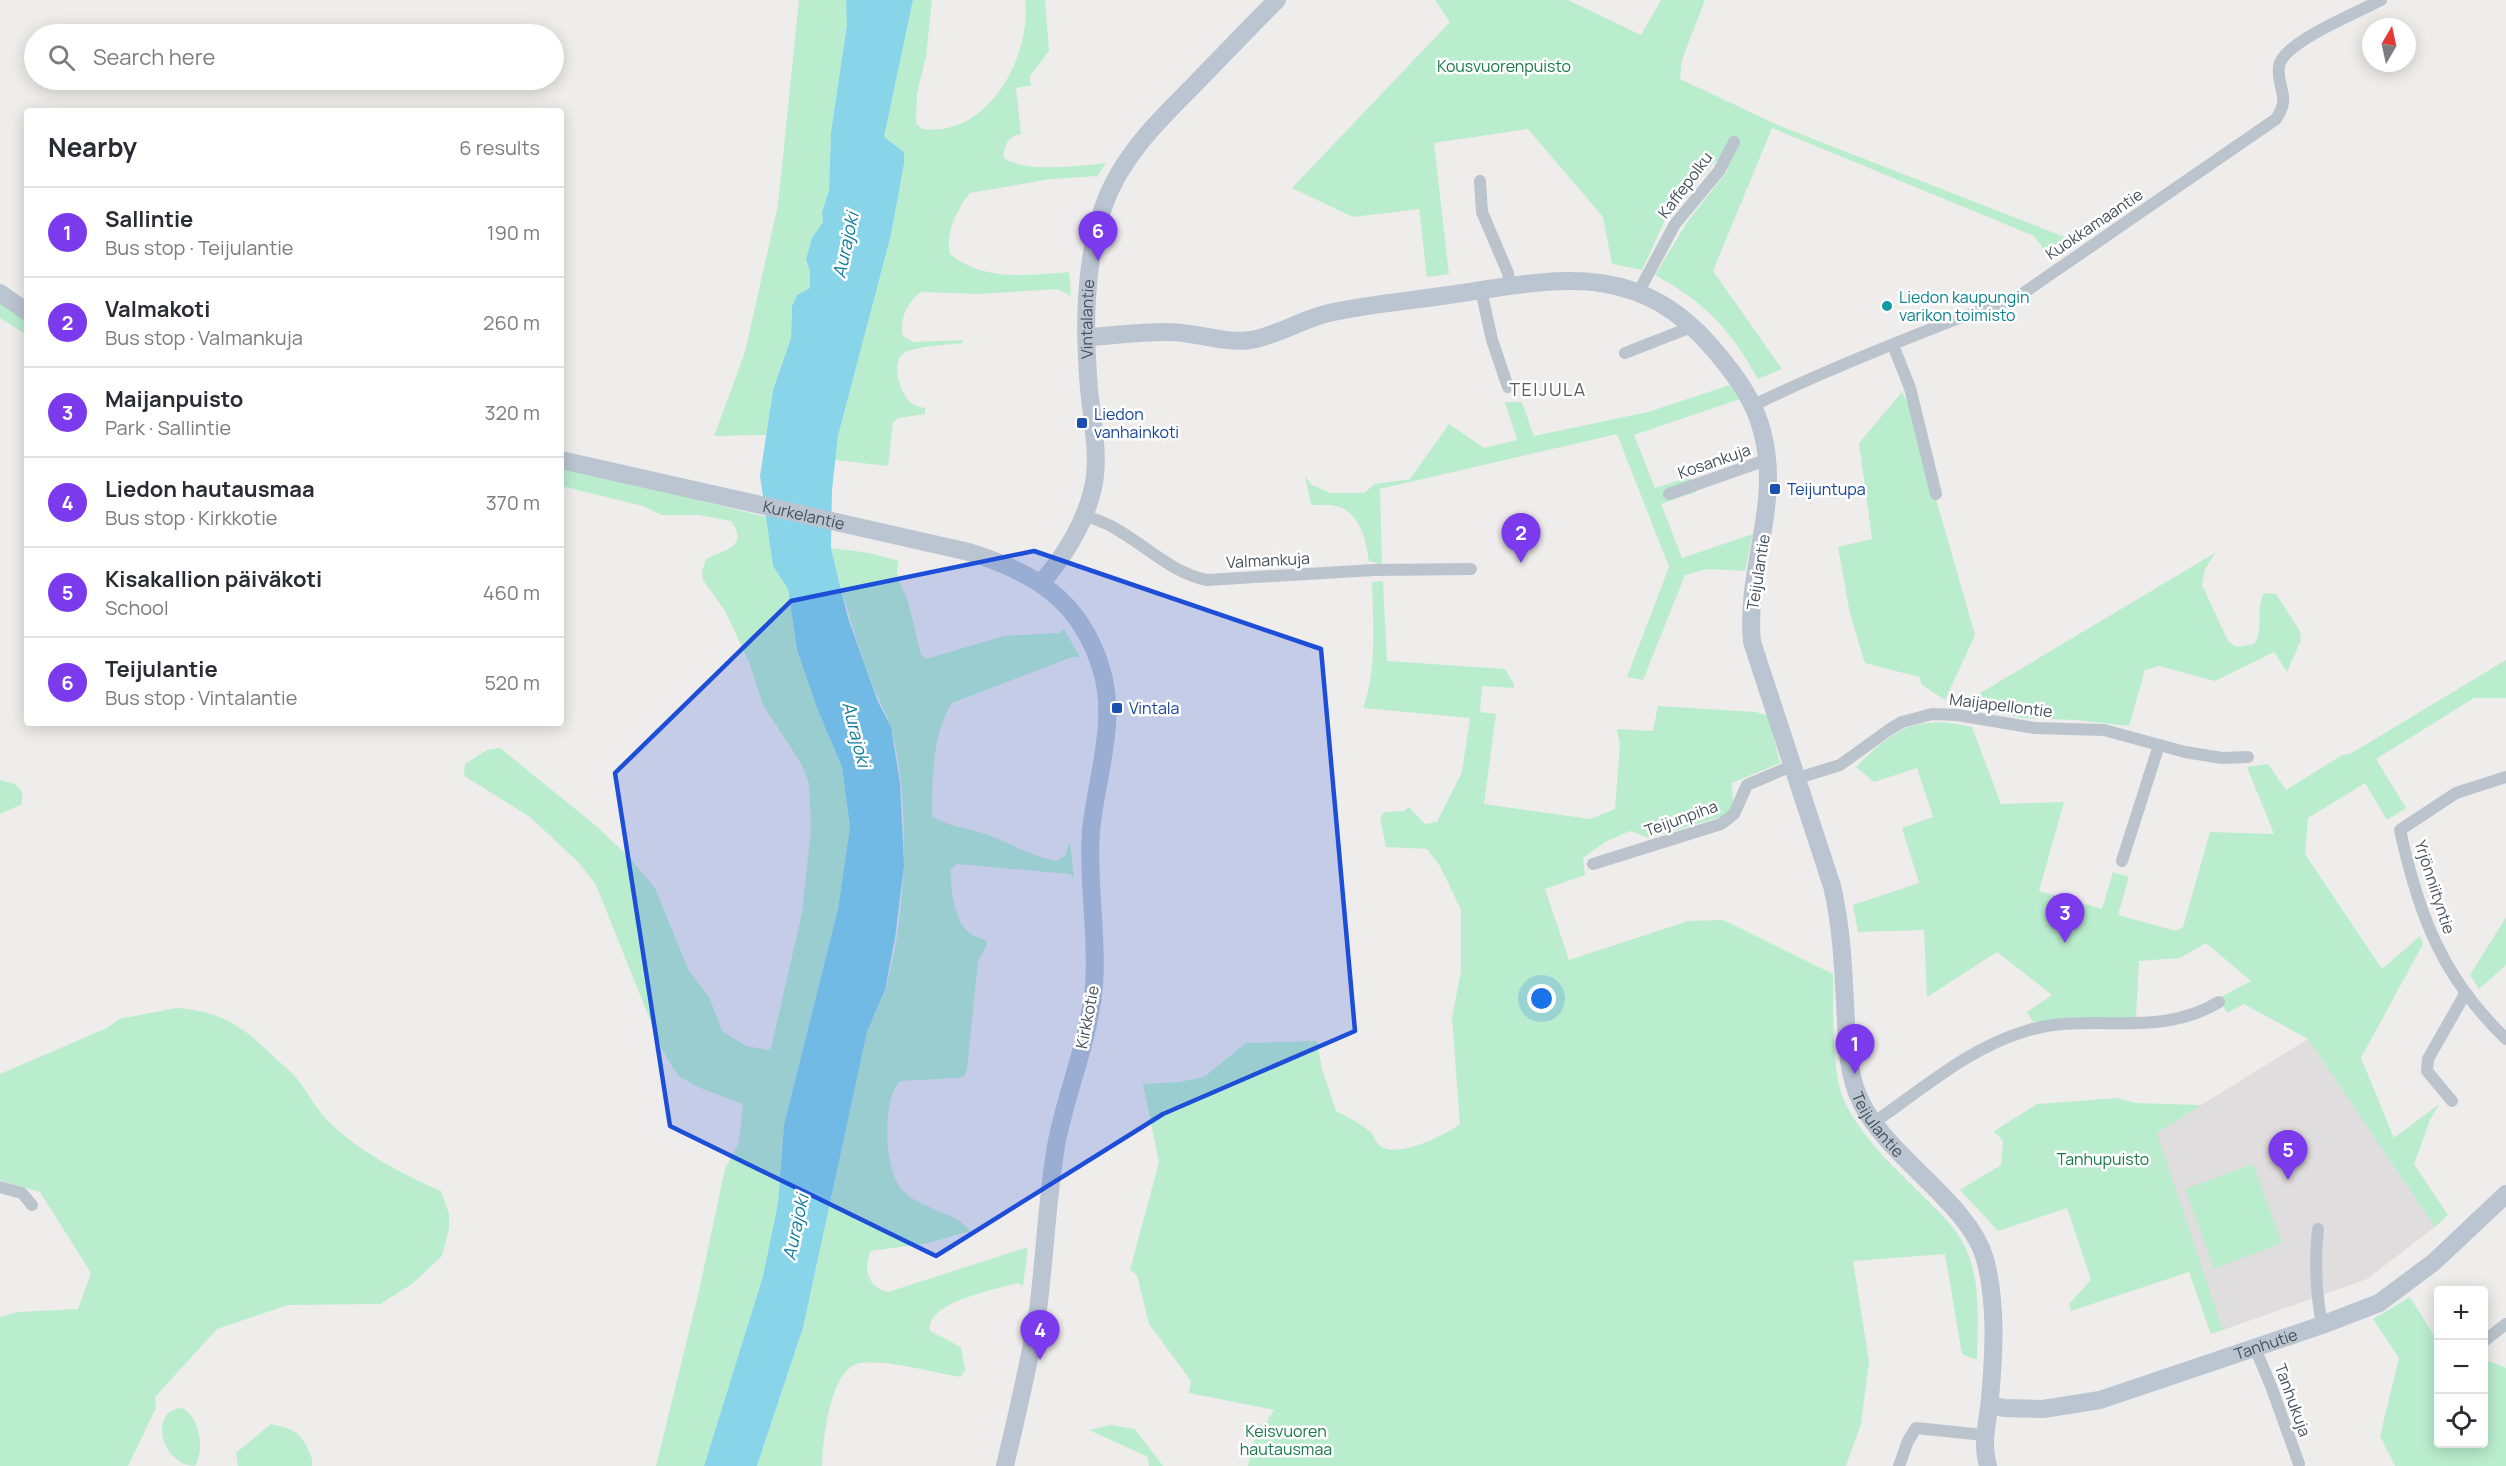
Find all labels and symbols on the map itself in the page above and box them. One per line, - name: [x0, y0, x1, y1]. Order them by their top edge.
- north arrow: [2362, 18, 2416, 72]
- park label: Kousvuorenpuisto: [1437, 55, 1571, 77]
- street label: Kaffepolku: [1653, 147, 1717, 223]
- street label: Kuokkamaantie: [2041, 183, 2147, 265]
- water label: Aurajoki: [826, 207, 864, 280]
- pin: 6: [1078, 212, 1118, 261]
- street label: Vintalantie: [1075, 278, 1099, 359]
- place label: Liedon kaupungin varikon toimisto: [1899, 286, 2029, 326]
- marker: Liedon kaupungin varikon toimisto: [1880, 299, 1894, 313]
- district label: TEIJULA: [1509, 377, 1587, 401]
- place label: Liedon vanhainkoti: [1094, 403, 1179, 443]
- marker: Liedon vanhainkoti: [1075, 416, 1089, 430]
- street label: Kosankuja: [1675, 438, 1753, 484]
- place label: Teijuntupa: [1787, 478, 1866, 500]
- marker: Teijuntupa: [1768, 482, 1782, 496]
- street label: Kurkelantie: [761, 495, 847, 535]
- pin: 2: [1502, 514, 1540, 563]
- street label: Teijulantie: [1741, 533, 1775, 611]
- street label: Valmankuja: [1226, 547, 1310, 573]
- street label: Maijapellontie: [1948, 688, 2054, 722]
- place label: Vintala: [1129, 697, 1180, 719]
- water label: Aurajoki: [837, 699, 877, 772]
- marker: Vintala: [1110, 701, 1124, 715]
- street label: Teijunpiha: [1642, 795, 1720, 841]
- street label: Yrjönniityntie: [2409, 837, 2461, 937]
- pin: 3: [2046, 894, 2084, 943]
- street label: Kirkkotie: [1070, 984, 1104, 1050]
- your location: [1527, 984, 1556, 1013]
- pin: 1: [1836, 1024, 1874, 1074]
- street label: Teijulantie: [1847, 1088, 1909, 1162]
- pin: 5: [2268, 1130, 2308, 1180]
- park label: Tanhupuisto: [2057, 1148, 2149, 1170]
- water label: Aurajoki: [776, 1189, 814, 1262]
- pin: 4: [1020, 1310, 1060, 1360]
- street label: Tanhutie: [2231, 1323, 2300, 1365]
- street label: Tanhukuja: [2270, 1360, 2316, 1440]
- park label: Keisvuoren hautausmaa: [1240, 1420, 1332, 1460]

